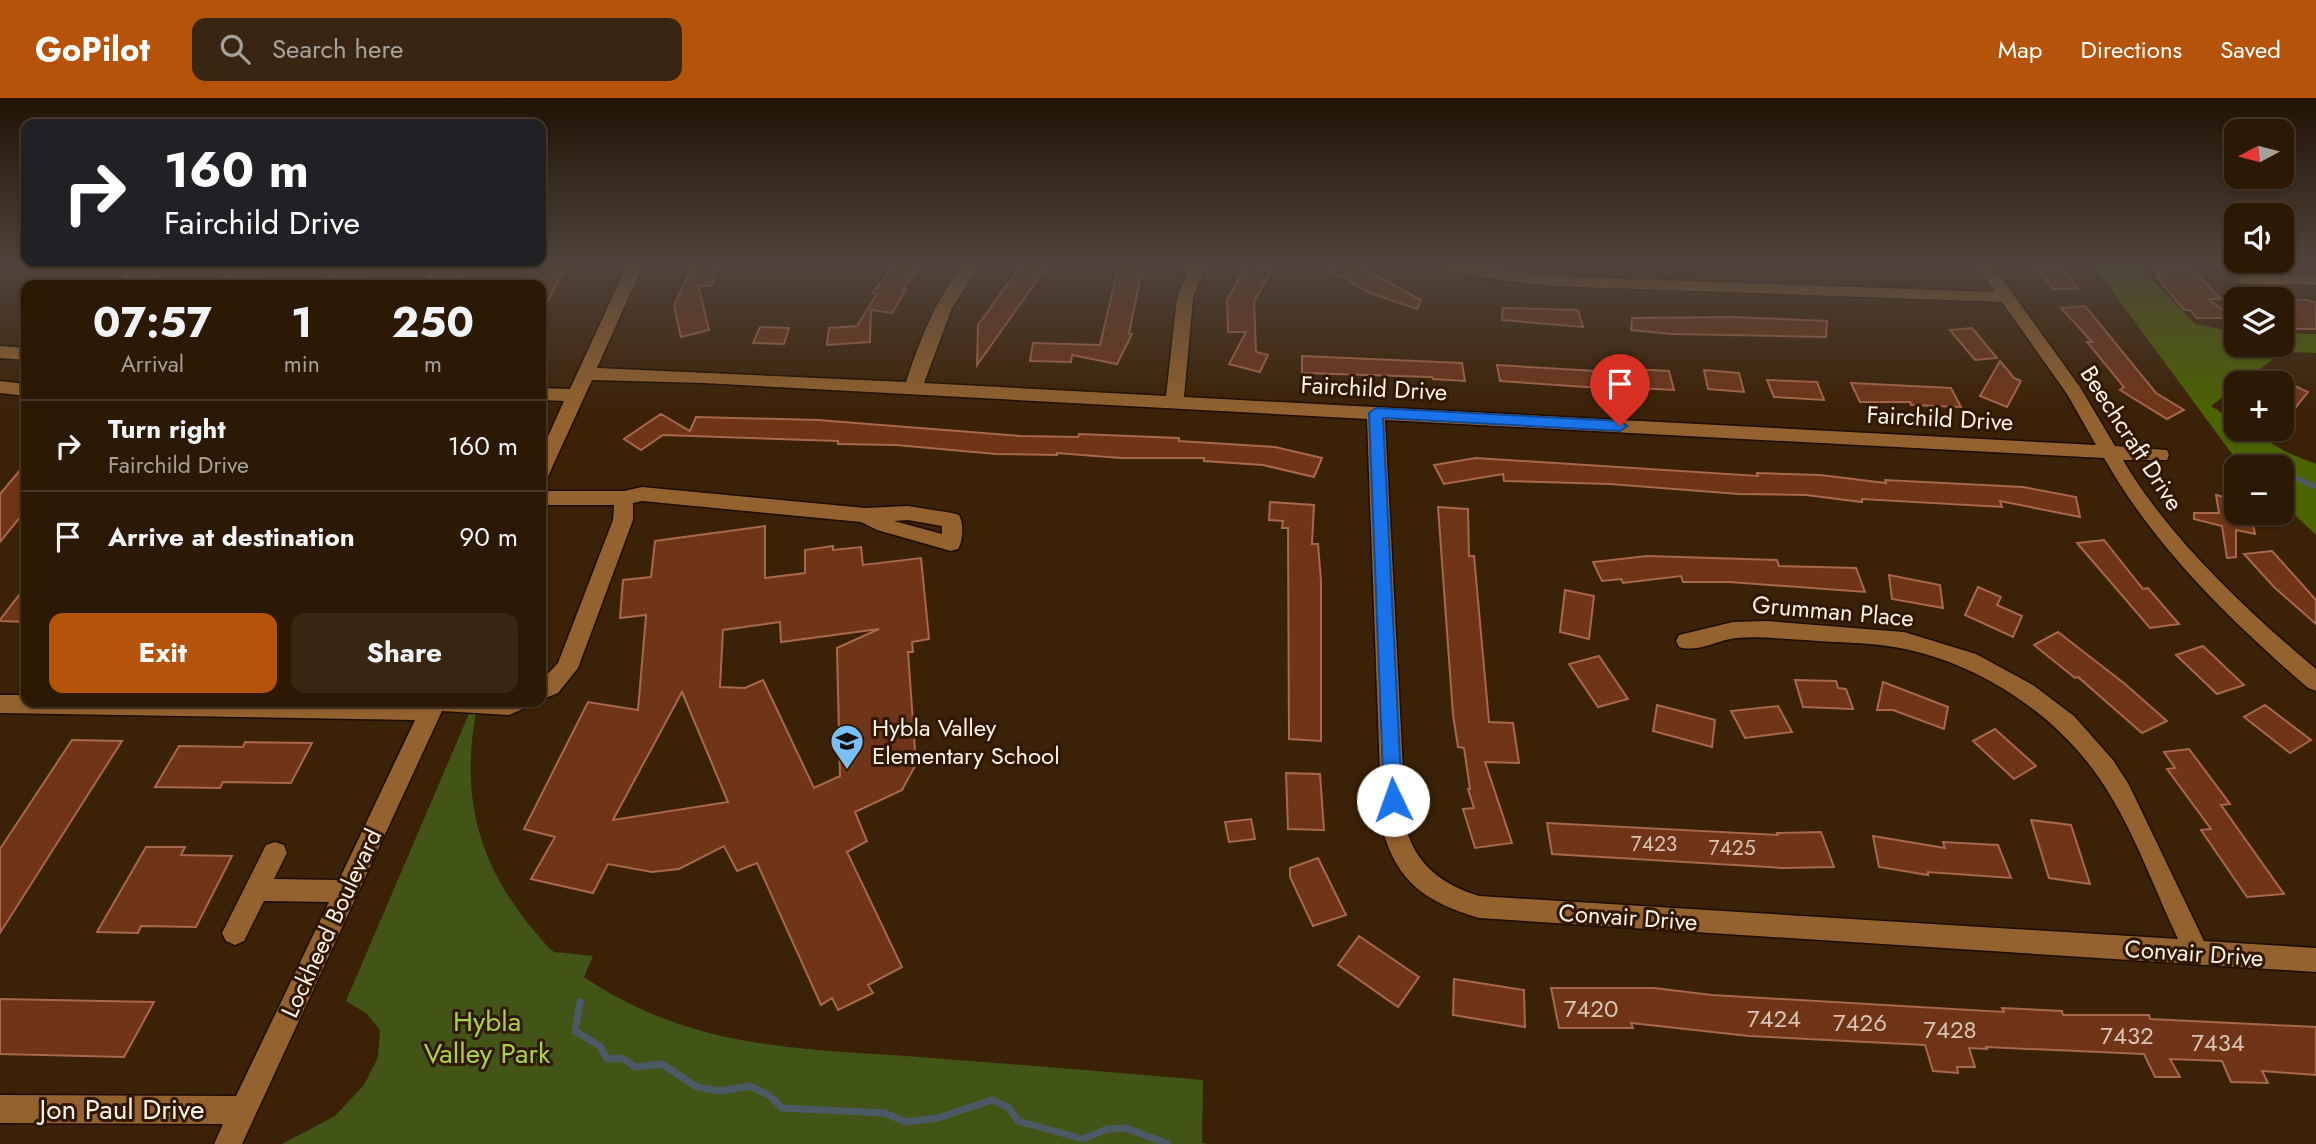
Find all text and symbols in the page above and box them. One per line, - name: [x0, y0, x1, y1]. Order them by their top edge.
- search box: [192, 18, 682, 81]
- text: GoPilot: [35, 26, 150, 73]
- icon: search: [216, 30, 254, 68]
- text: Search here: [272, 30, 403, 68]
- text: Map: [1998, 32, 2043, 67]
- text: Directions: [2081, 32, 2182, 67]
- text: Saved: [2220, 32, 2281, 67]
- north arrow: [2224, 119, 2294, 189]
- map controls: [2224, 119, 2294, 525]
- text: 160 m: [164, 135, 309, 205]
- icon: right: [49, 147, 140, 238]
- text: Fairchild Drive: [164, 200, 360, 246]
- button: sound: [2224, 203, 2294, 273]
- button: layers: [2224, 287, 2294, 357]
- text: 07:57: [93, 292, 212, 353]
- text: 1: [291, 292, 312, 353]
- text: 250: [392, 292, 474, 353]
- text: Arrival: [121, 347, 184, 381]
- text: min: [284, 347, 320, 381]
- text: m: [424, 347, 442, 381]
- pin: [1590, 354, 1650, 426]
- street label: Beechcraft Drive: [2072, 359, 2192, 517]
- icon: arrive: [1601, 365, 1639, 403]
- street label: Fairchild Drive: [1300, 367, 1448, 409]
- button: +: [2224, 371, 2294, 441]
- street label: Fairchild Drive: [1866, 397, 2014, 439]
- text: Turn right: [108, 410, 226, 448]
- icon: right: [49, 427, 87, 465]
- text: 160 m: [448, 427, 518, 465]
- text: Fairchild Drive: [108, 448, 249, 482]
- button: −: [2224, 455, 2294, 525]
- icon: arrive: [49, 518, 87, 556]
- text: Arrive at destination: [108, 518, 355, 556]
- text: 90 m: [459, 518, 518, 556]
- street label: Grumman Place: [1751, 586, 1915, 636]
- button: Exit: [49, 613, 277, 693]
- button: Share: [291, 613, 518, 693]
- place label: Hybla Valley Elementary School: [872, 710, 1060, 773]
- school or university icon: Hybla Valley Elementary School: [828, 722, 866, 771]
- position arrow: [1356, 763, 1430, 837]
- street label: Lockheed Boulevard: [272, 823, 390, 1023]
- house number: 7423: [1631, 829, 1677, 859]
- house number: 7425: [1708, 833, 1756, 863]
- street label: Convair Drive: [1557, 895, 1699, 939]
- street label: Convair Drive: [2123, 931, 2265, 975]
- house number: 7420: [1564, 991, 1618, 1026]
- park label: Hybla Valley Park: [424, 1001, 551, 1074]
- house number: 7424: [1747, 1001, 1801, 1036]
- house number: 7426: [1833, 1005, 1887, 1040]
- house number: 7428: [1923, 1012, 1977, 1047]
- house number: 7432: [2100, 1018, 2154, 1053]
- house number: 7434: [2191, 1025, 2245, 1060]
- street label: Jon Paul Drive: [36, 1089, 204, 1130]

